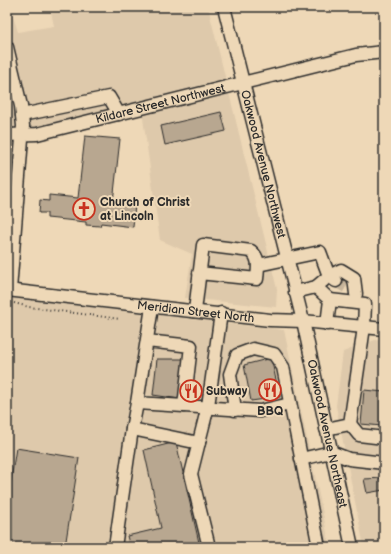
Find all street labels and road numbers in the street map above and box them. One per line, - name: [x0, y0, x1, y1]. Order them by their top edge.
- street label: Kildare Street Northwest: [94, 80, 227, 127]
- street label: Oakwood Avenue Northwest: [238, 88, 289, 240]
- street label: Meridian Street North: [136, 297, 256, 326]
- street label: Oakwood Avenue Northeast: [304, 358, 351, 509]

